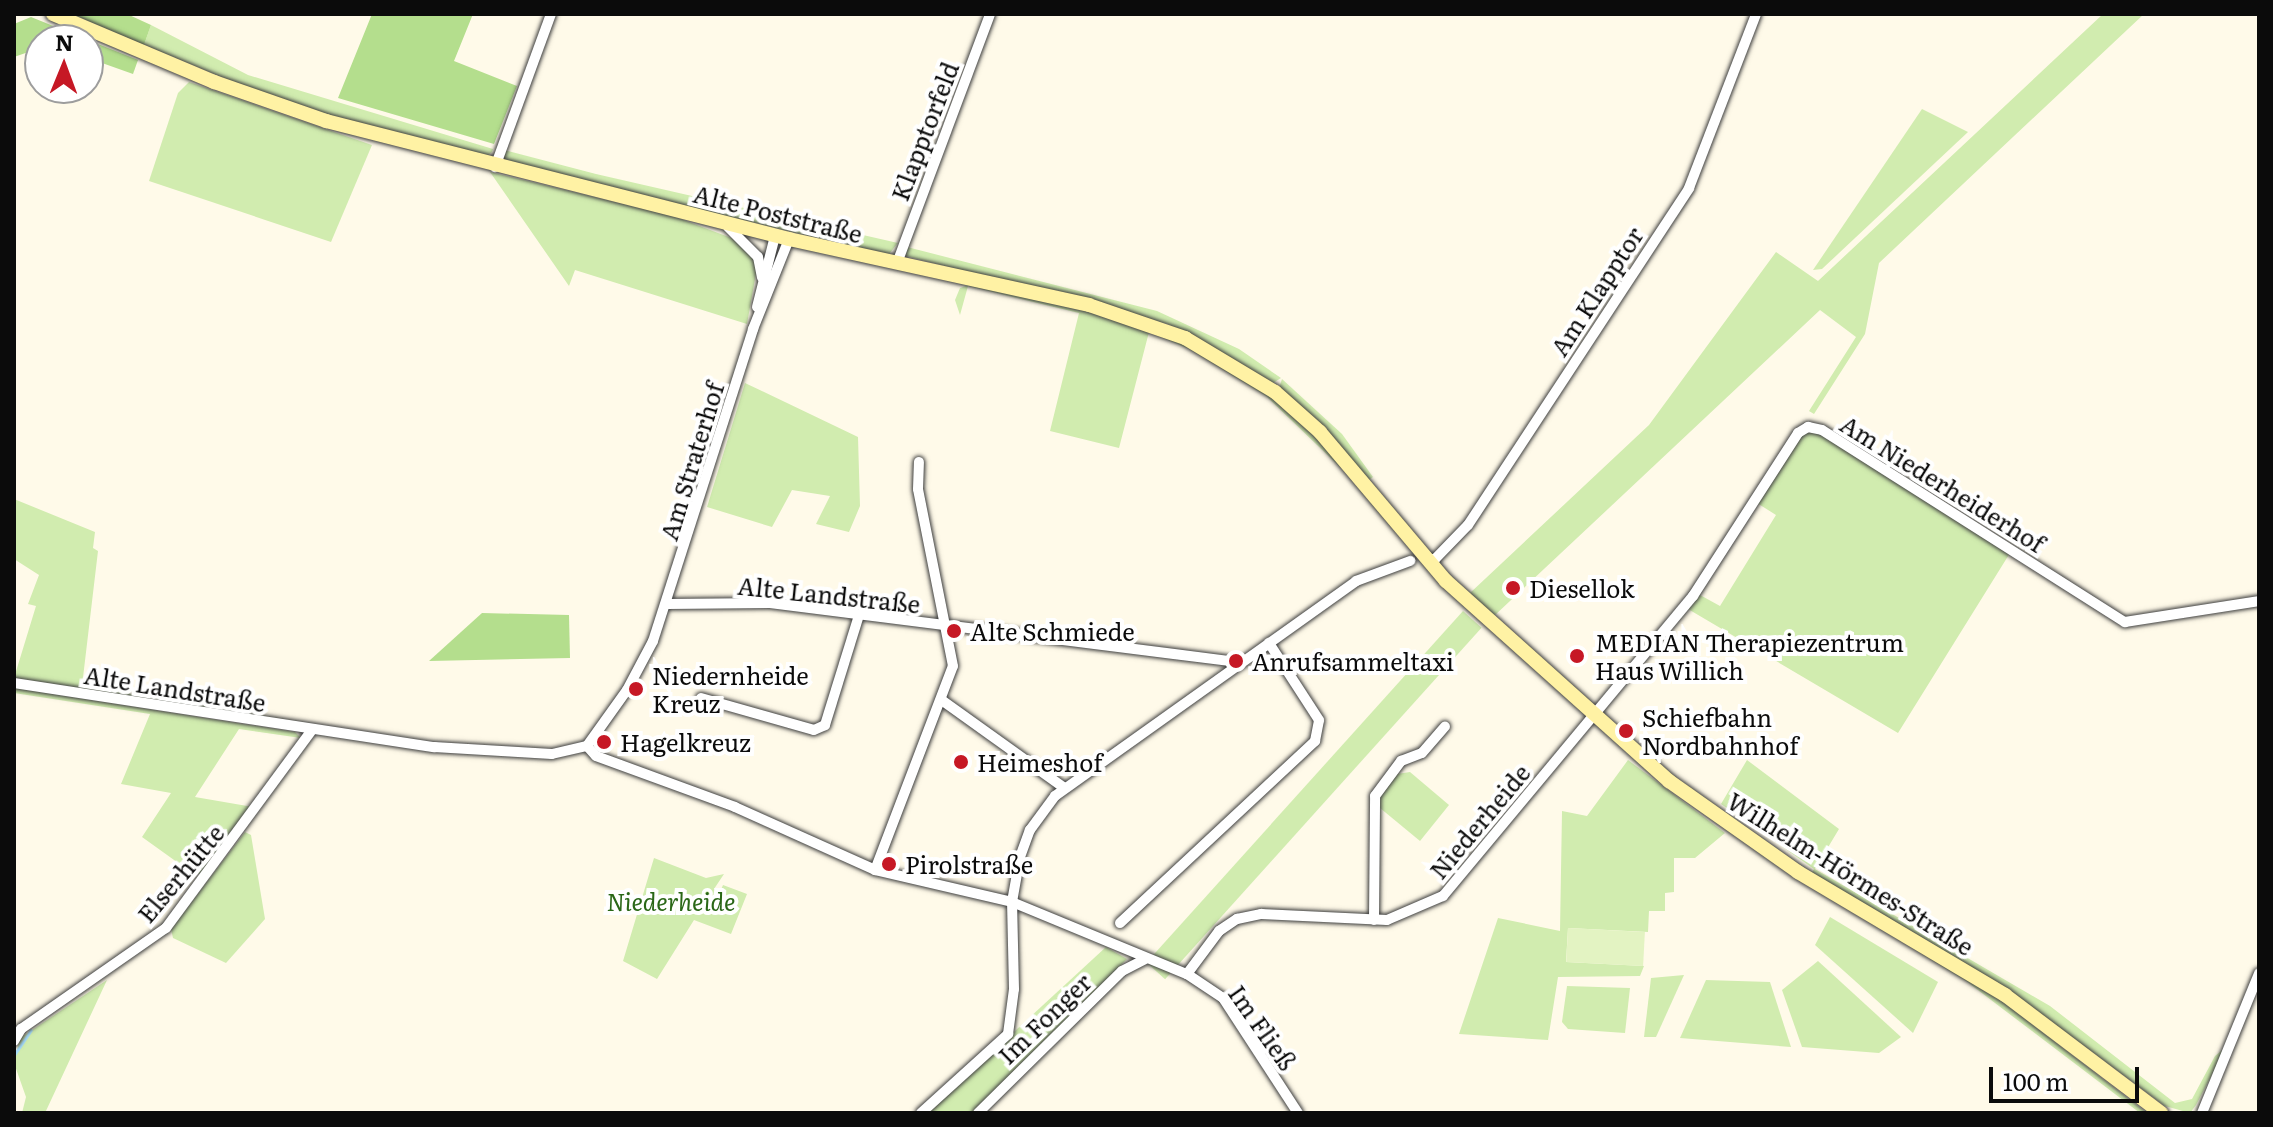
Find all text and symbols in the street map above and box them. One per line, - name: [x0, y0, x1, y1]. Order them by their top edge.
- north arrow: [24, 24, 104, 104]
- text: N: [55, 25, 74, 58]
- street label: Klapptorfeld: [884, 58, 964, 204]
- street label: Alte Poststraße: [691, 178, 865, 248]
- street label: Am Klapptor: [1544, 221, 1648, 361]
- street label: Am Straterhof: [653, 378, 729, 544]
- street label: Am Niederheiderhof: [1836, 408, 2050, 558]
- street label: Alte Landstraße: [736, 570, 922, 618]
- place label: Diesellok: [1529, 574, 1635, 602]
- marker: Diesellok: [1504, 579, 1522, 597]
- place label: Alte Schmiede: [970, 617, 1135, 645]
- marker: Alte Schmiede: [945, 622, 963, 640]
- place label: MEDIAN Therapiezentrum Haus Willich: [1595, 628, 1904, 684]
- marker: MEDIAN Therapiezentrum Haus Willich: [1566, 645, 1588, 667]
- place label: Anrufsammeltaxi: [1252, 647, 1454, 675]
- marker: Anrufsammeltaxi: [1227, 652, 1245, 670]
- street label: Alte Landstraße: [82, 659, 268, 717]
- place label: Niedernheide Kreuz: [652, 661, 809, 717]
- marker: Niedernheide Kreuz: [627, 680, 645, 698]
- place label: Schiefbahn Nordbahnhof: [1642, 703, 1799, 759]
- marker: Schiefbahn Nordbahnhof: [1617, 722, 1635, 740]
- place label: Hagelkreuz: [620, 728, 751, 756]
- marker: Hagelkreuz: [595, 733, 613, 751]
- place label: Heimeshof: [977, 748, 1103, 776]
- marker: Heimeshof: [952, 753, 970, 771]
- street label: Niederheide: [1423, 758, 1535, 884]
- street label: Wilhelm-Hörmes-Straße: [1723, 785, 1979, 961]
- street label: Elserhütte: [131, 818, 229, 928]
- place label: Pirolstraße: [905, 850, 1033, 878]
- marker: Pirolstraße: [880, 855, 898, 873]
- park label: Niederheide: [606, 887, 736, 915]
- street label: Im Fonger: [992, 967, 1096, 1069]
- street label: Im Fließ: [1223, 979, 1303, 1075]
- scale bar: [1993, 1051, 2143, 1101]
- text: 100 m: [2003, 1063, 2069, 1098]

